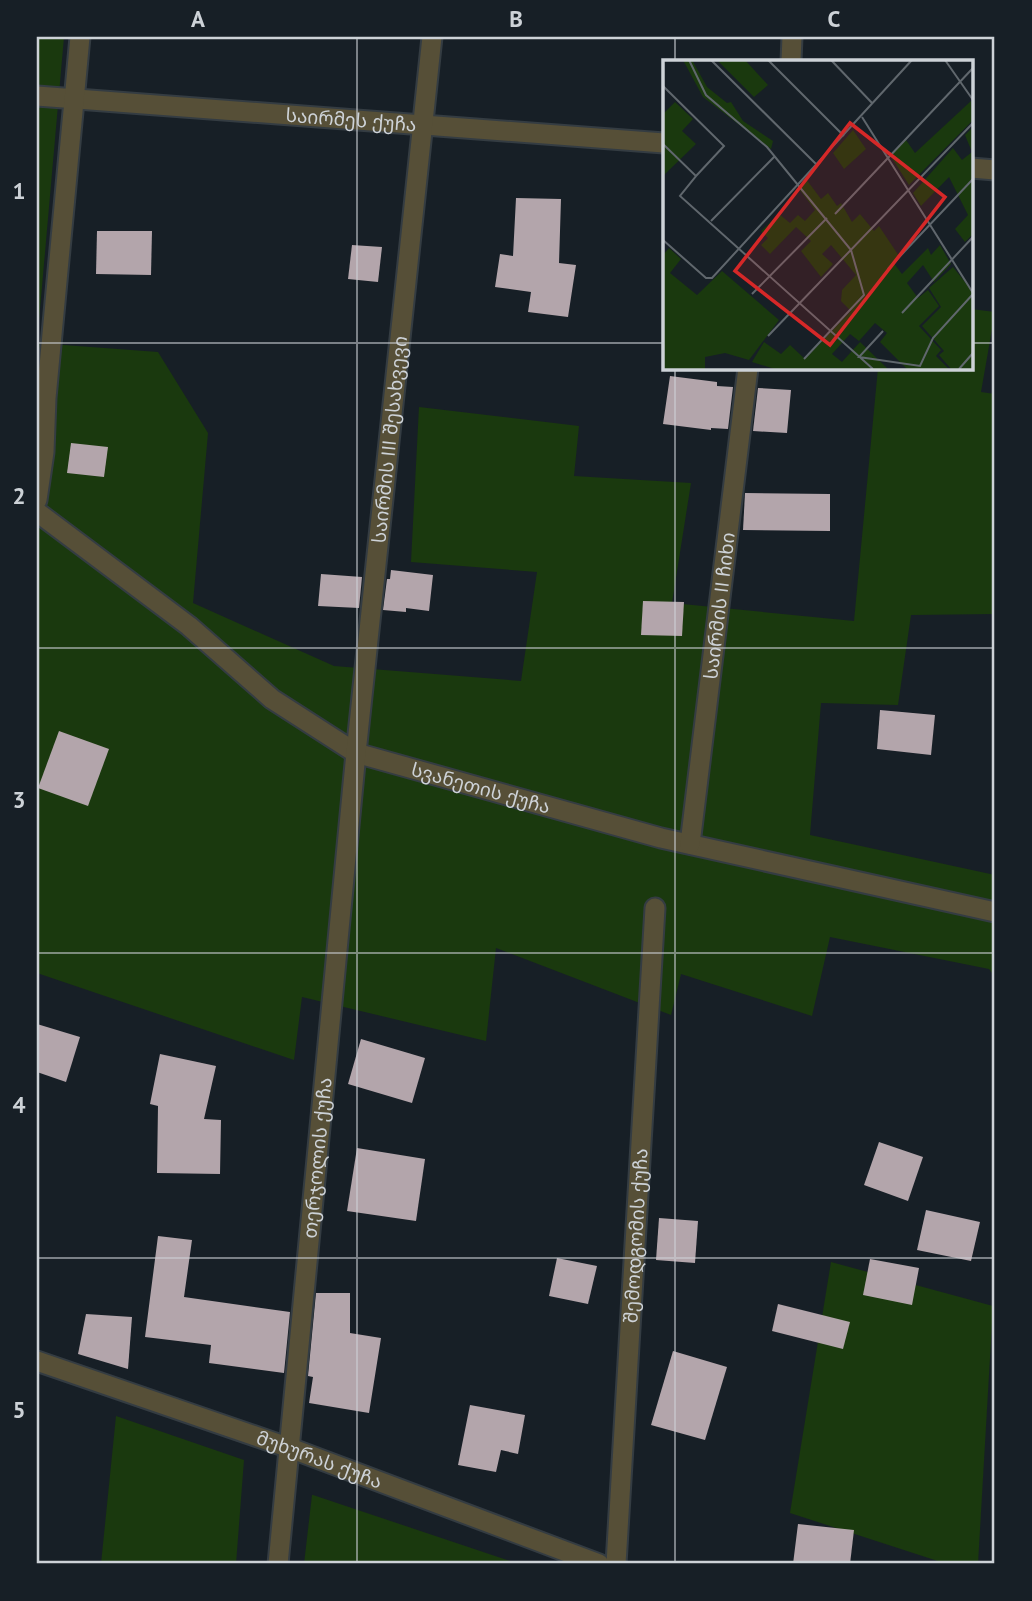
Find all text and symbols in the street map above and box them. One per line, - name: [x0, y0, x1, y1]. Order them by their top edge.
- text: A: [191, 4, 205, 33]
- text: B: [509, 4, 523, 33]
- text: C: [828, 4, 841, 33]
- inset map: [663, 60, 972, 369]
- street label: საირმეს ქუჩა: [285, 103, 417, 136]
- text: 1: [12, 176, 26, 205]
- street label: საირმის III შესახვევი: [366, 335, 412, 544]
- text: 2: [12, 481, 26, 510]
- street label: საირმის II ჩიხი: [698, 531, 740, 681]
- street label: სვანეთის ქუჩა: [409, 757, 553, 819]
- text: 3: [12, 785, 26, 814]
- street label: თერჯოლის ქუჩა: [297, 1076, 337, 1239]
- text: 4: [12, 1090, 26, 1119]
- street label: შემოდგომის ქუჩა: [618, 1147, 653, 1324]
- text: 5: [12, 1395, 26, 1424]
- street label: მუხურას ქუჩა: [253, 1425, 386, 1494]

